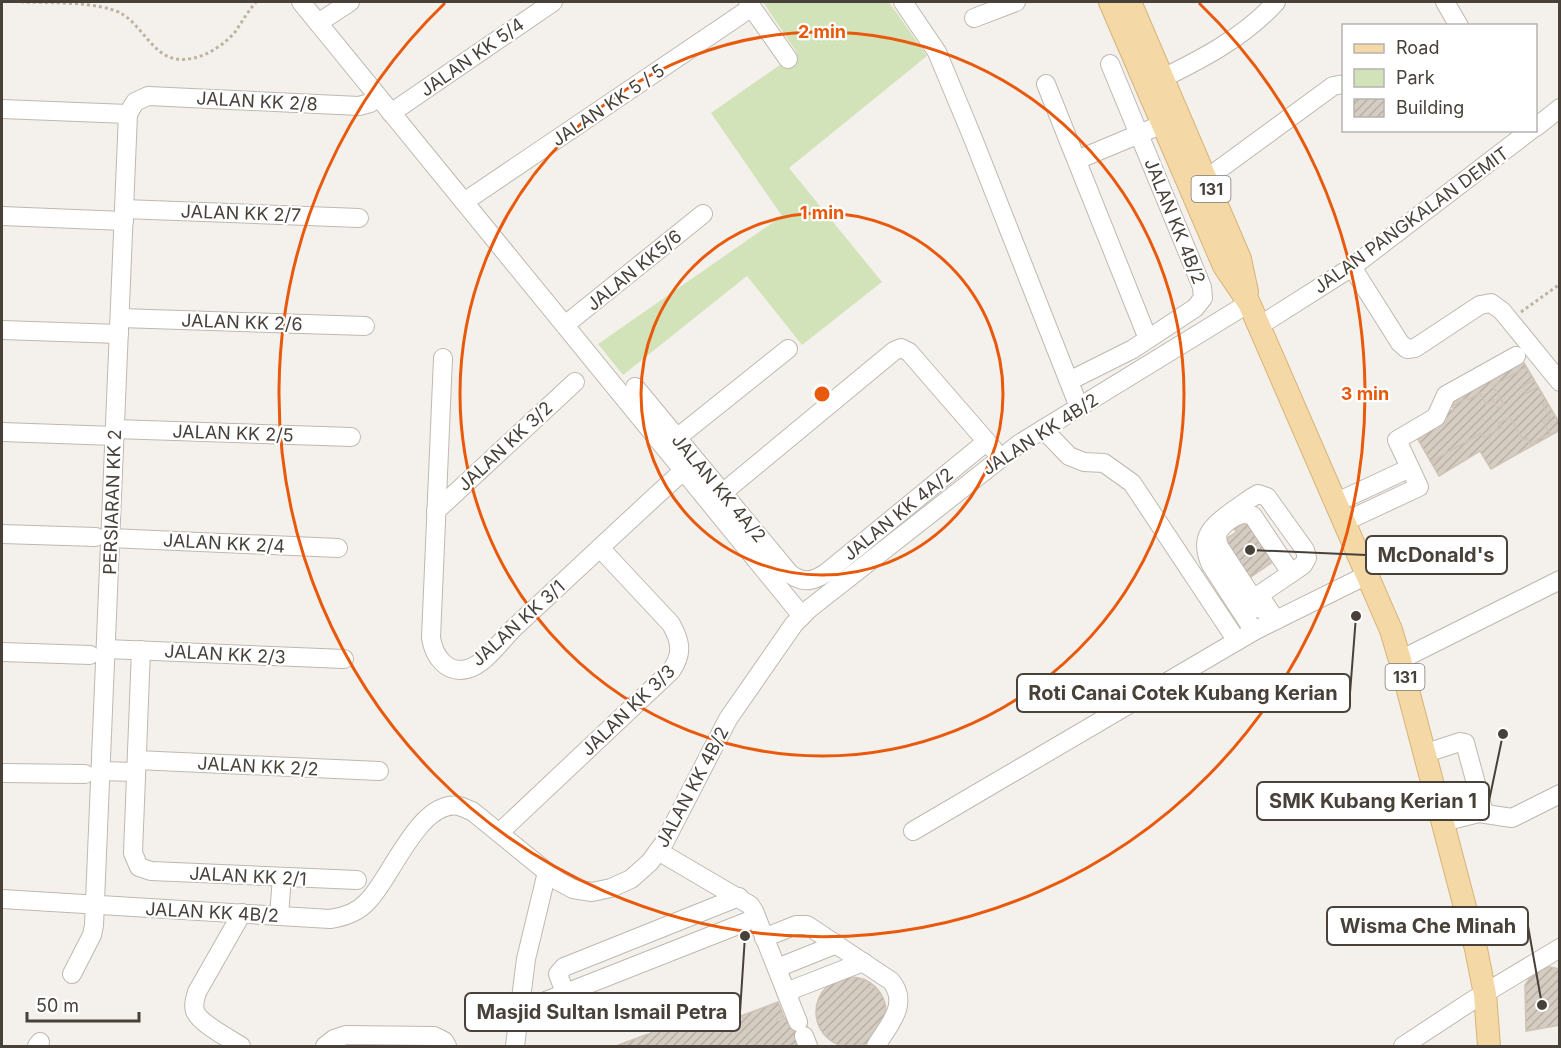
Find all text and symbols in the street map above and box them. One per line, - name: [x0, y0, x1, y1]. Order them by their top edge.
- street label: JALAN KK 5/4: [416, 13, 528, 101]
- text: 2 min: [798, 21, 846, 42]
- legend: [1342, 24, 1537, 132]
- text: Road: [1396, 37, 1439, 58]
- street label: JALAN KK 5 / 5: [548, 60, 668, 150]
- text: Park: [1396, 67, 1435, 88]
- street label: JALAN KK 2/8: [196, 87, 318, 115]
- text: Building: [1396, 97, 1464, 118]
- street label: JALAN PANGKALAN DEMIT: [1310, 142, 1512, 298]
- street label: JALAN KK 4B/2: [1140, 155, 1210, 287]
- road number: 131: [1192, 176, 1230, 202]
- street label: JALAN KK 2/7: [180, 200, 302, 226]
- text: 1 min: [800, 202, 844, 223]
- street label: JALAN KK5/6: [582, 225, 686, 315]
- street label: JALAN KK 2/6: [181, 309, 303, 335]
- text: 3 min: [1341, 383, 1389, 404]
- centre of rings: [812, 384, 832, 404]
- street label: JALAN KK 4B/2: [978, 389, 1102, 479]
- street label: JALAN KK 3/2: [453, 397, 557, 495]
- street label: JALAN KK 2/5: [172, 420, 294, 446]
- street label: PERSIARAN KK 2: [99, 429, 125, 575]
- street label: JALAN KK 4A/2: [668, 430, 770, 546]
- street label: JALAN KK 4A/2: [839, 463, 957, 565]
- street label: JALAN KK 2/4: [163, 529, 285, 557]
- callout: McDonald's: [1366, 536, 1507, 574]
- text: McDonald's: [1377, 543, 1495, 567]
- street label: JALAN KK 3/1: [467, 576, 569, 670]
- street label: JALAN KK 2/3: [164, 640, 286, 668]
- street label: JALAN KK 3/3: [577, 660, 679, 760]
- road number: 131: [1386, 664, 1424, 690]
- callout: Roti Canai Cotek Kubang Kerian: [1017, 674, 1350, 712]
- text: Roti Canai Cotek Kubang Kerian: [1028, 681, 1338, 705]
- street label: JALAN KK 4B/2: [651, 723, 733, 851]
- street label: JALAN KK 2/2: [197, 752, 319, 780]
- callout: SMK Kubang Kerian 1: [1257, 782, 1489, 820]
- text: SMK Kubang Kerian 1: [1269, 789, 1477, 813]
- street label: JALAN KK 2/1: [189, 862, 307, 890]
- street label: JALAN KK 4B/2: [145, 898, 279, 926]
- callout: Wisma Che Minah: [1327, 907, 1528, 945]
- text: Wisma Che Minah: [1340, 914, 1516, 938]
- scale bar: [27, 985, 140, 1023]
- callout: Masjid Sultan Ismail Petra: [465, 993, 740, 1031]
- text: 50 m: [36, 995, 79, 1016]
- text: Masjid Sultan Ismail Petra: [477, 1000, 727, 1024]

